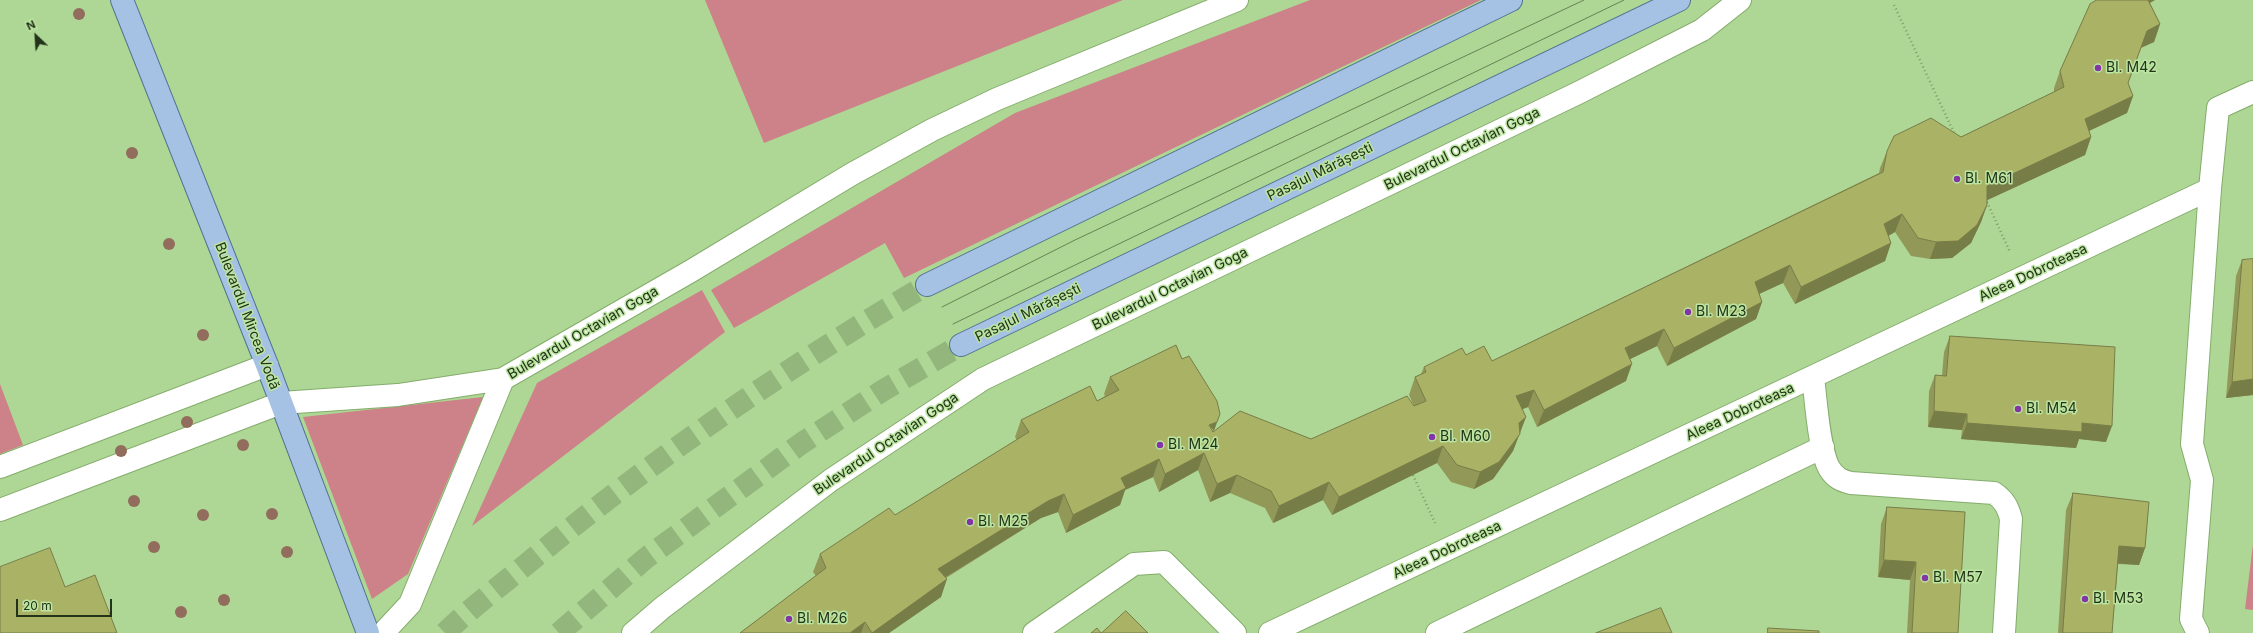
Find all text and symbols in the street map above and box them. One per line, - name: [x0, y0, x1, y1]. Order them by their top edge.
- north arrow: [16, 16, 56, 56]
- text: N: [24, 17, 38, 33]
- place label: Bl. M42: [2106, 60, 2157, 76]
- marker: Bl. M42: [2093, 63, 2103, 73]
- street label: Bulevardul Octavian Goga: [1381, 104, 1543, 194]
- street label: Pasajul Mărășești: [1264, 139, 1376, 205]
- place label: Bl. M61: [1965, 171, 2013, 187]
- marker: Bl. M61: [1952, 174, 1962, 184]
- street label: Bulevardul Mircea Vodă: [211, 240, 283, 392]
- street label: Aleea Dobroteasa: [1976, 241, 2090, 305]
- street label: Bulevardul Octavian Goga: [1089, 244, 1251, 334]
- street label: Pasajul Mărășești: [972, 280, 1084, 346]
- street label: Bulevardul Octavian Goga: [505, 283, 661, 383]
- place label: Bl. M23: [1696, 304, 1746, 320]
- marker: Bl. M23: [1683, 307, 1693, 317]
- street label: Aleea Dobroteasa: [1683, 380, 1797, 444]
- street label: Bulevardul Octavian Goga: [810, 389, 962, 499]
- place label: Bl. M54: [2026, 401, 2077, 417]
- marker: Bl. M54: [2013, 404, 2023, 414]
- place label: Bl. M60: [1440, 429, 1491, 445]
- marker: Bl. M60: [1427, 432, 1437, 442]
- place label: Bl. M24: [1168, 437, 1219, 453]
- marker: Bl. M24: [1155, 440, 1165, 450]
- place label: Bl. M25: [978, 514, 1028, 530]
- marker: Bl. M25: [965, 517, 975, 527]
- street label: Aleea Dobroteasa: [1390, 518, 1504, 582]
- place label: Bl. M57: [1933, 570, 1983, 586]
- marker: Bl. M57: [1920, 573, 1930, 583]
- scale bar: [18, 591, 114, 617]
- place label: Bl. M53: [2093, 591, 2143, 607]
- marker: Bl. M53: [2080, 594, 2090, 604]
- text: 20 m: [23, 598, 52, 613]
- place label: Bl. M26: [797, 611, 847, 627]
- marker: Bl. M26: [784, 614, 794, 624]

